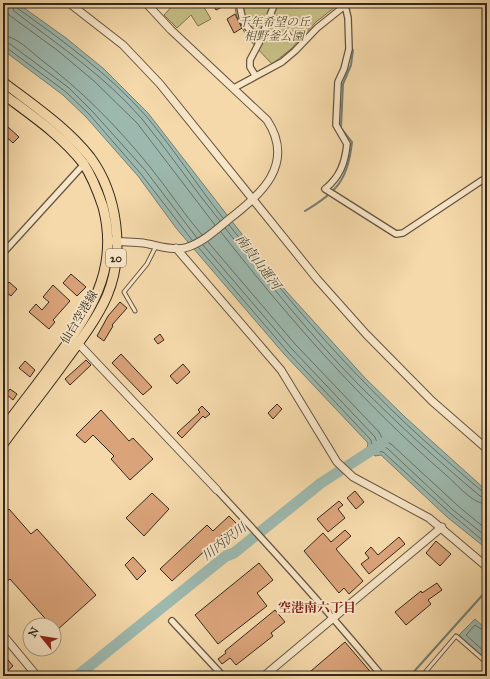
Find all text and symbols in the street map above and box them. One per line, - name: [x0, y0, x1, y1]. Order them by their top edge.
- park label: 千年希望の丘 相野釜公園: [238, 15, 311, 43]
- water label: 南貞山運河: [232, 231, 285, 294]
- road number: 20: [106, 249, 126, 267]
- street label: 仙台空港線: [58, 288, 100, 346]
- water label: 川内沢川: [199, 518, 251, 564]
- district label: 空港南六丁目: [278, 600, 356, 616]
- north arrow: [22, 617, 62, 657]
- text: N: [26, 624, 42, 640]

